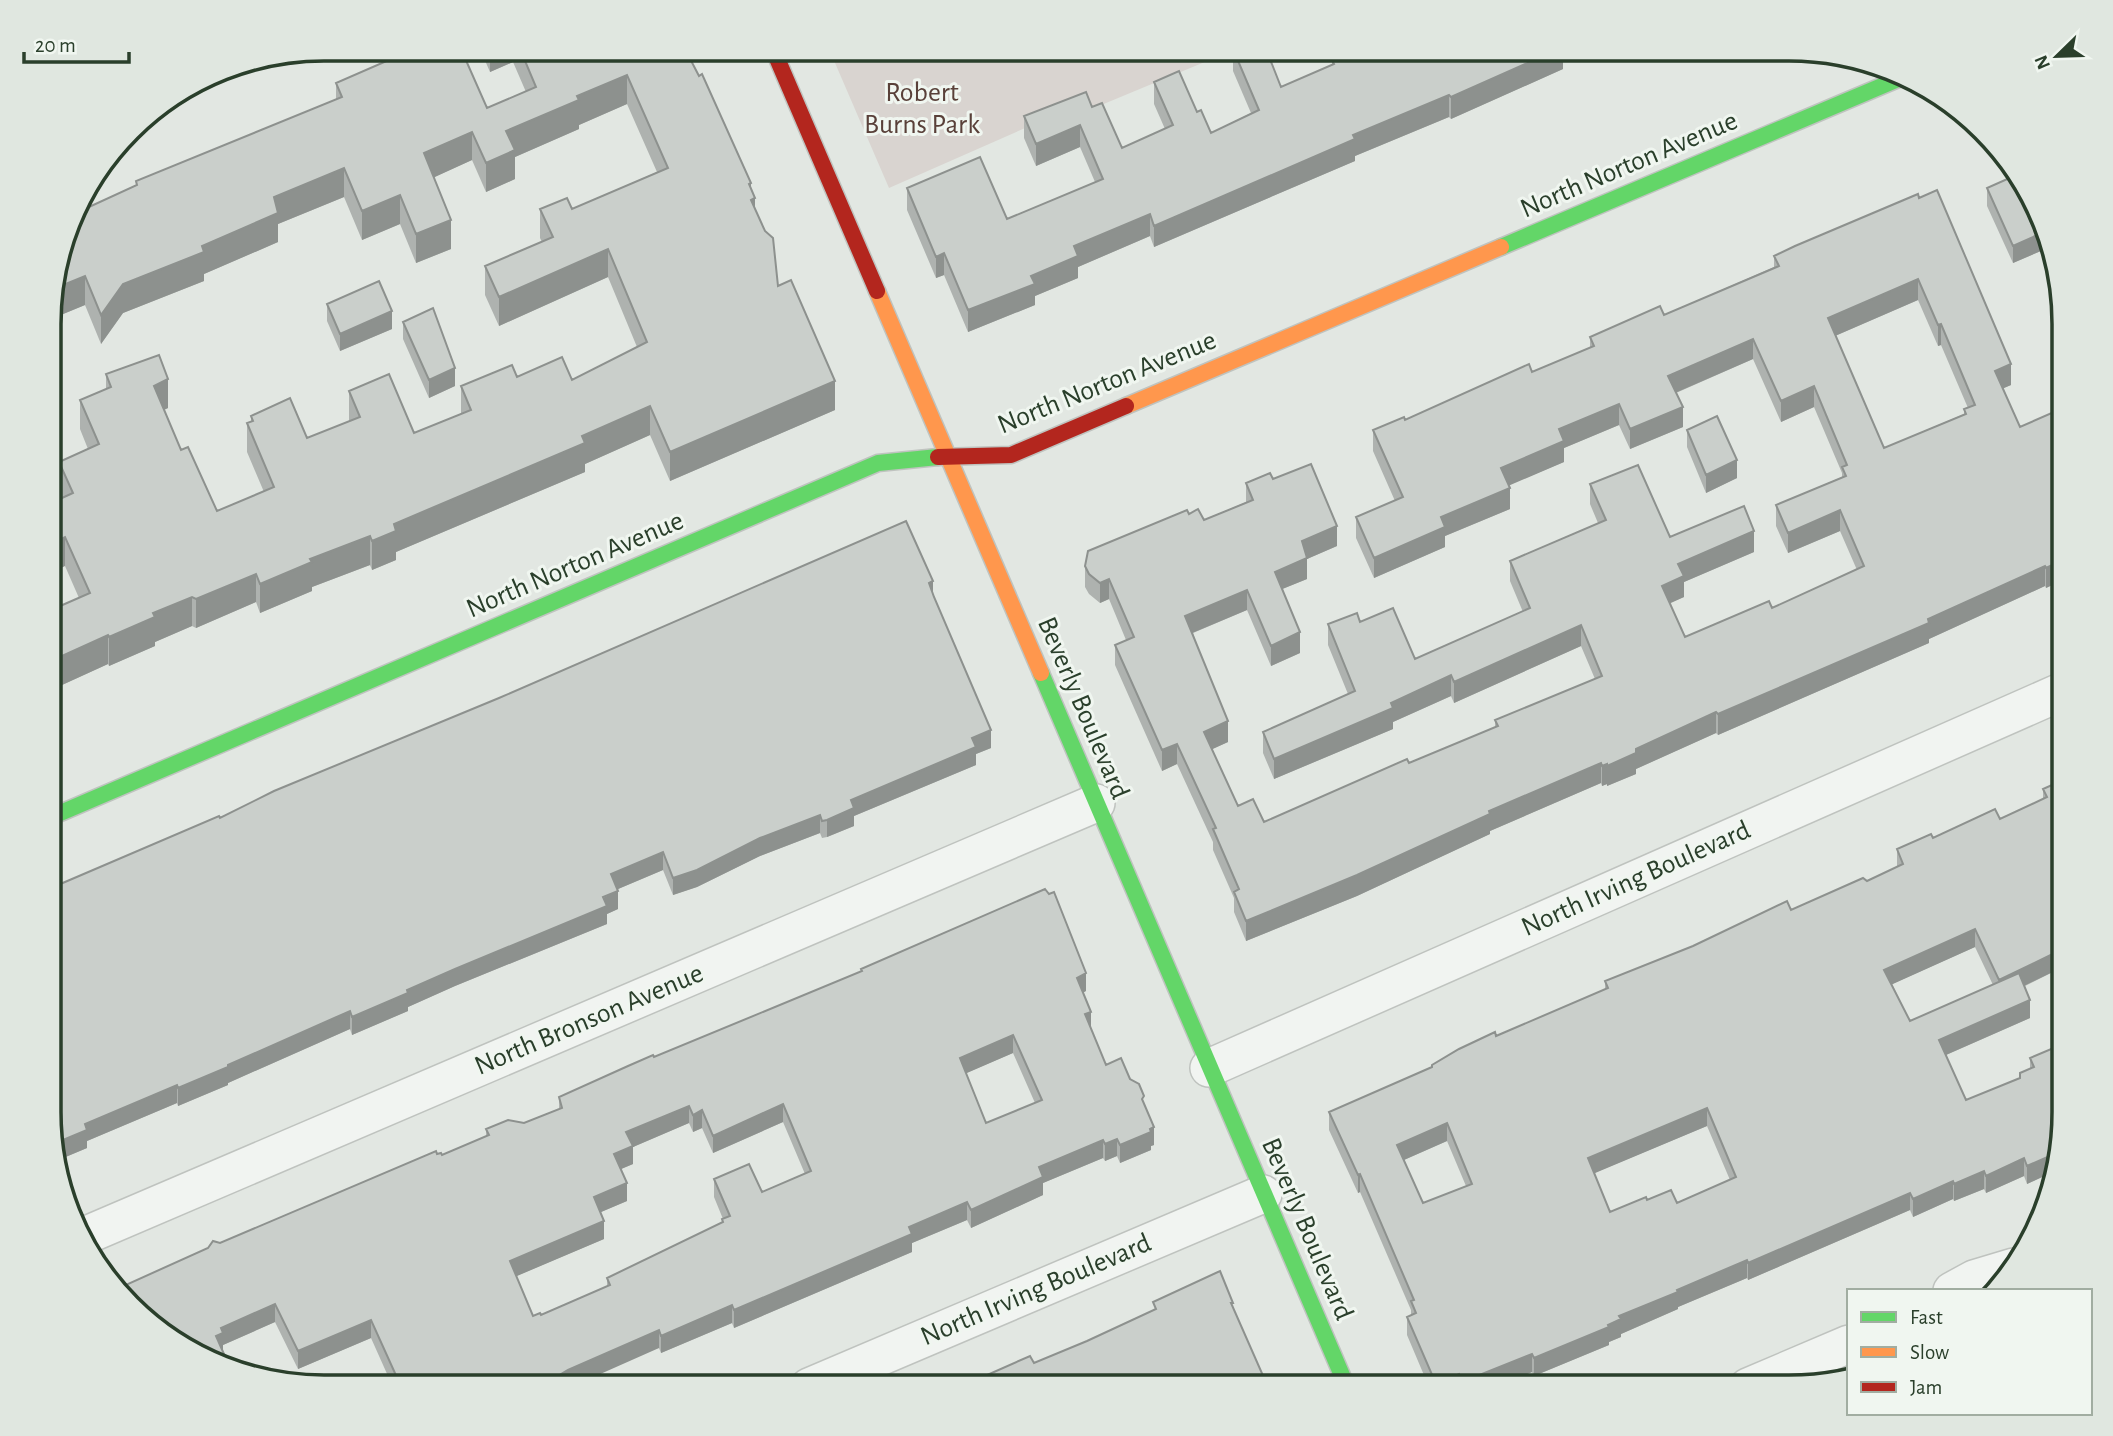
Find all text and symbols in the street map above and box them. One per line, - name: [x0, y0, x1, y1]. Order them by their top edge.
- scale bar: [24, 21, 130, 65]
- north arrow: [2022, 21, 2092, 91]
- text: 20 m: [35, 35, 76, 56]
- text: N: [2031, 52, 2054, 72]
- park label: Robert Burns Park: [864, 79, 980, 139]
- street label: North Norton Avenue: [1516, 107, 1742, 223]
- street label: North Norton Avenue: [994, 326, 1220, 440]
- street label: North Norton Avenue: [462, 507, 688, 623]
- street label: Beverly Boulevard: [1032, 613, 1134, 803]
- street label: North Irving Boulevard: [1517, 816, 1755, 942]
- street label: North Bronson Avenue: [471, 959, 707, 1081]
- street label: Beverly Boulevard: [1256, 1134, 1358, 1324]
- street label: North Irving Boulevard: [917, 1229, 1155, 1351]
- legend: [1847, 1289, 2092, 1415]
- text: Fast: [1910, 1307, 1943, 1328]
- text: Slow: [1910, 1342, 1949, 1363]
- text: Jam: [1910, 1377, 1942, 1398]

